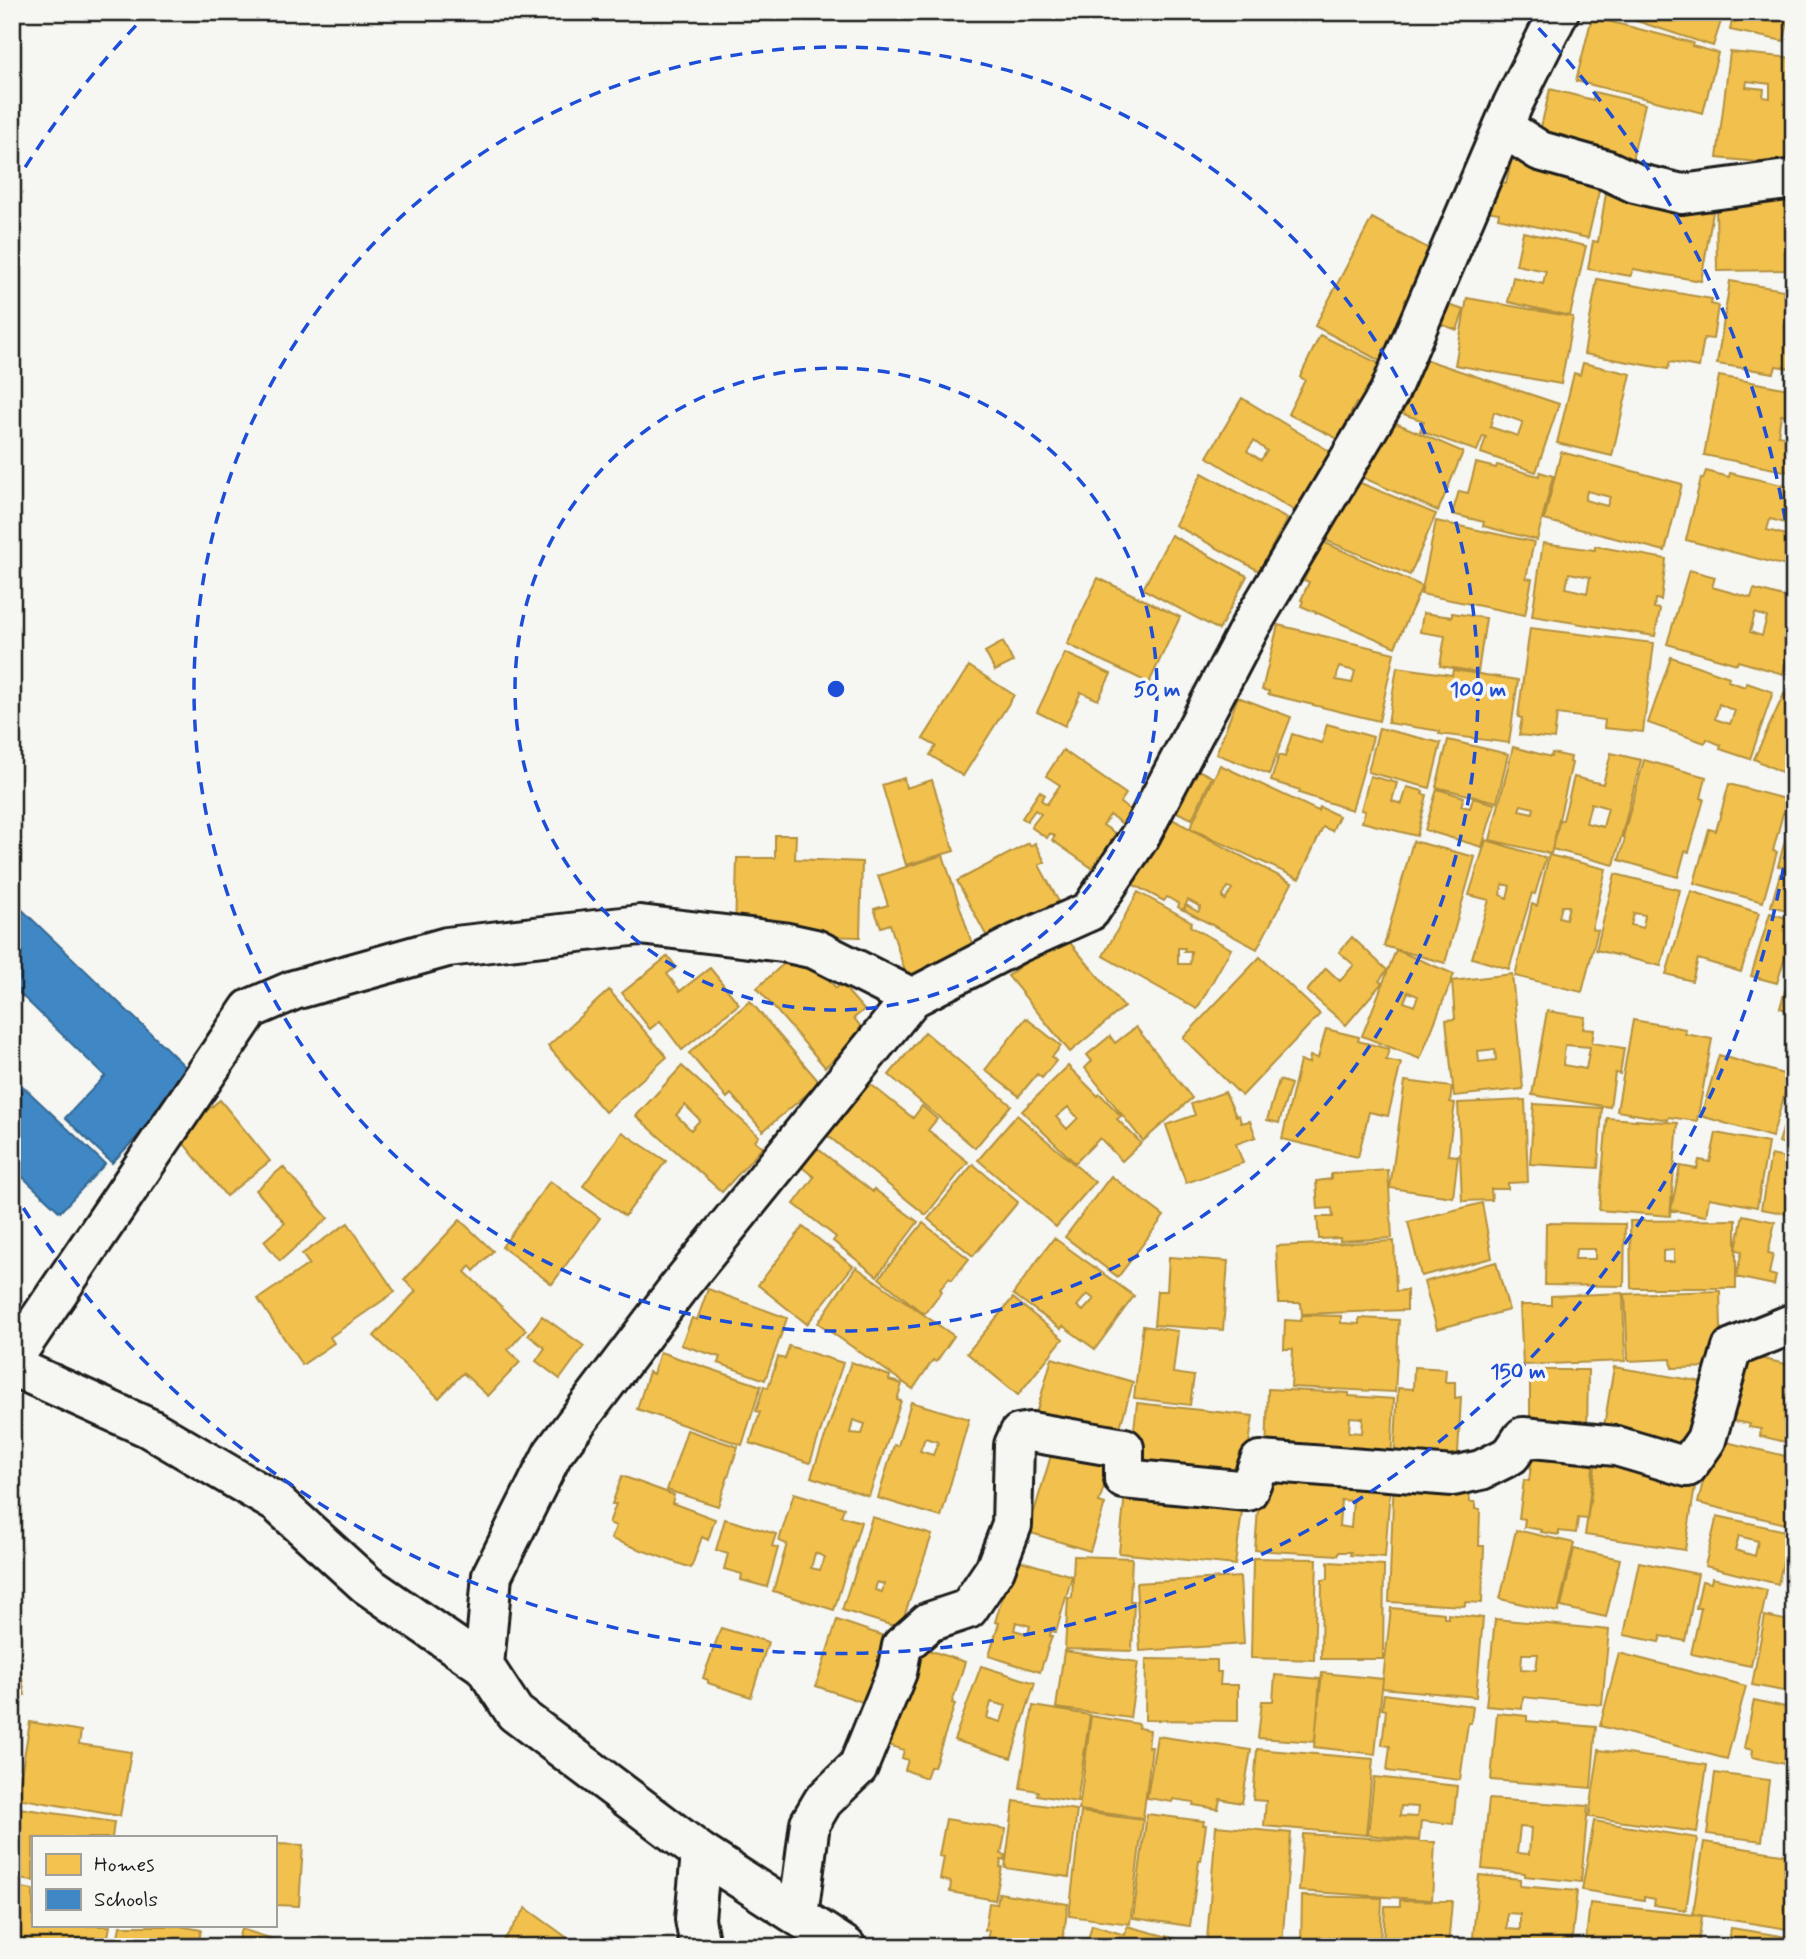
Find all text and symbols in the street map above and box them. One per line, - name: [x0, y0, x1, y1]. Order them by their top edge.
- text: 50 m: [1134, 676, 1181, 704]
- text: 100 m: [1450, 676, 1506, 704]
- centre of rings: [824, 677, 848, 701]
- text: 150 m: [1490, 1358, 1546, 1386]
- legend: [32, 1836, 276, 1927]
- text: Homes: [94, 1851, 154, 1879]
- text: Schools: [94, 1886, 158, 1914]

